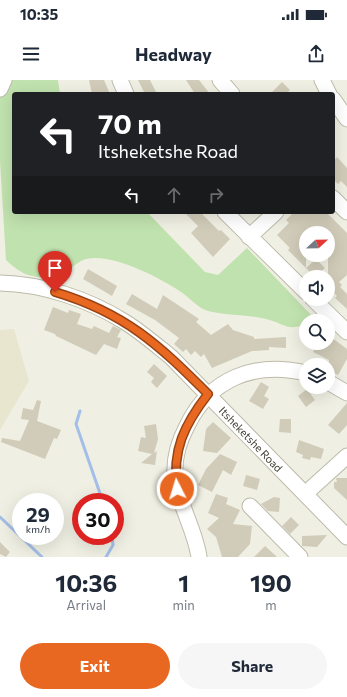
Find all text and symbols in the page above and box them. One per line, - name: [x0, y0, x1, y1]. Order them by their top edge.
- text: 10:35: [20, 5, 58, 23]
- icon: menu: [20, 43, 42, 65]
- text: Headway: [135, 43, 212, 65]
- icon: share: [305, 43, 327, 65]
- text: 70 m: [98, 106, 162, 140]
- icon: left: [32, 108, 84, 160]
- text: Itsheketshe Road: [98, 140, 238, 162]
- icon: left: [121, 184, 143, 206]
- icon: ahead: [163, 184, 185, 206]
- icon: right: [205, 184, 227, 206]
- north arrow: [299, 226, 335, 262]
- map controls: [299, 226, 335, 394]
- pin: [38, 251, 72, 292]
- icon: arrive: [44, 257, 66, 279]
- button: sound: [299, 270, 335, 306]
- button: search: [299, 314, 335, 350]
- button: layers: [299, 358, 335, 394]
- street label: Itsheketshe Road: [217, 404, 285, 474]
- position arrow: [156, 468, 198, 510]
- speed limit sign: 30: [72, 493, 124, 545]
- text: 29: [26, 502, 50, 526]
- text: km/h: [26, 523, 50, 535]
- text: 10:36: [55, 568, 117, 597]
- text: 1: [178, 568, 189, 597]
- text: 190: [250, 568, 292, 597]
- text: Arrival: [67, 597, 106, 613]
- text: min: [173, 597, 195, 613]
- text: m: [265, 597, 277, 613]
- button: Exit: [20, 643, 170, 689]
- button: Share: [178, 643, 327, 689]

